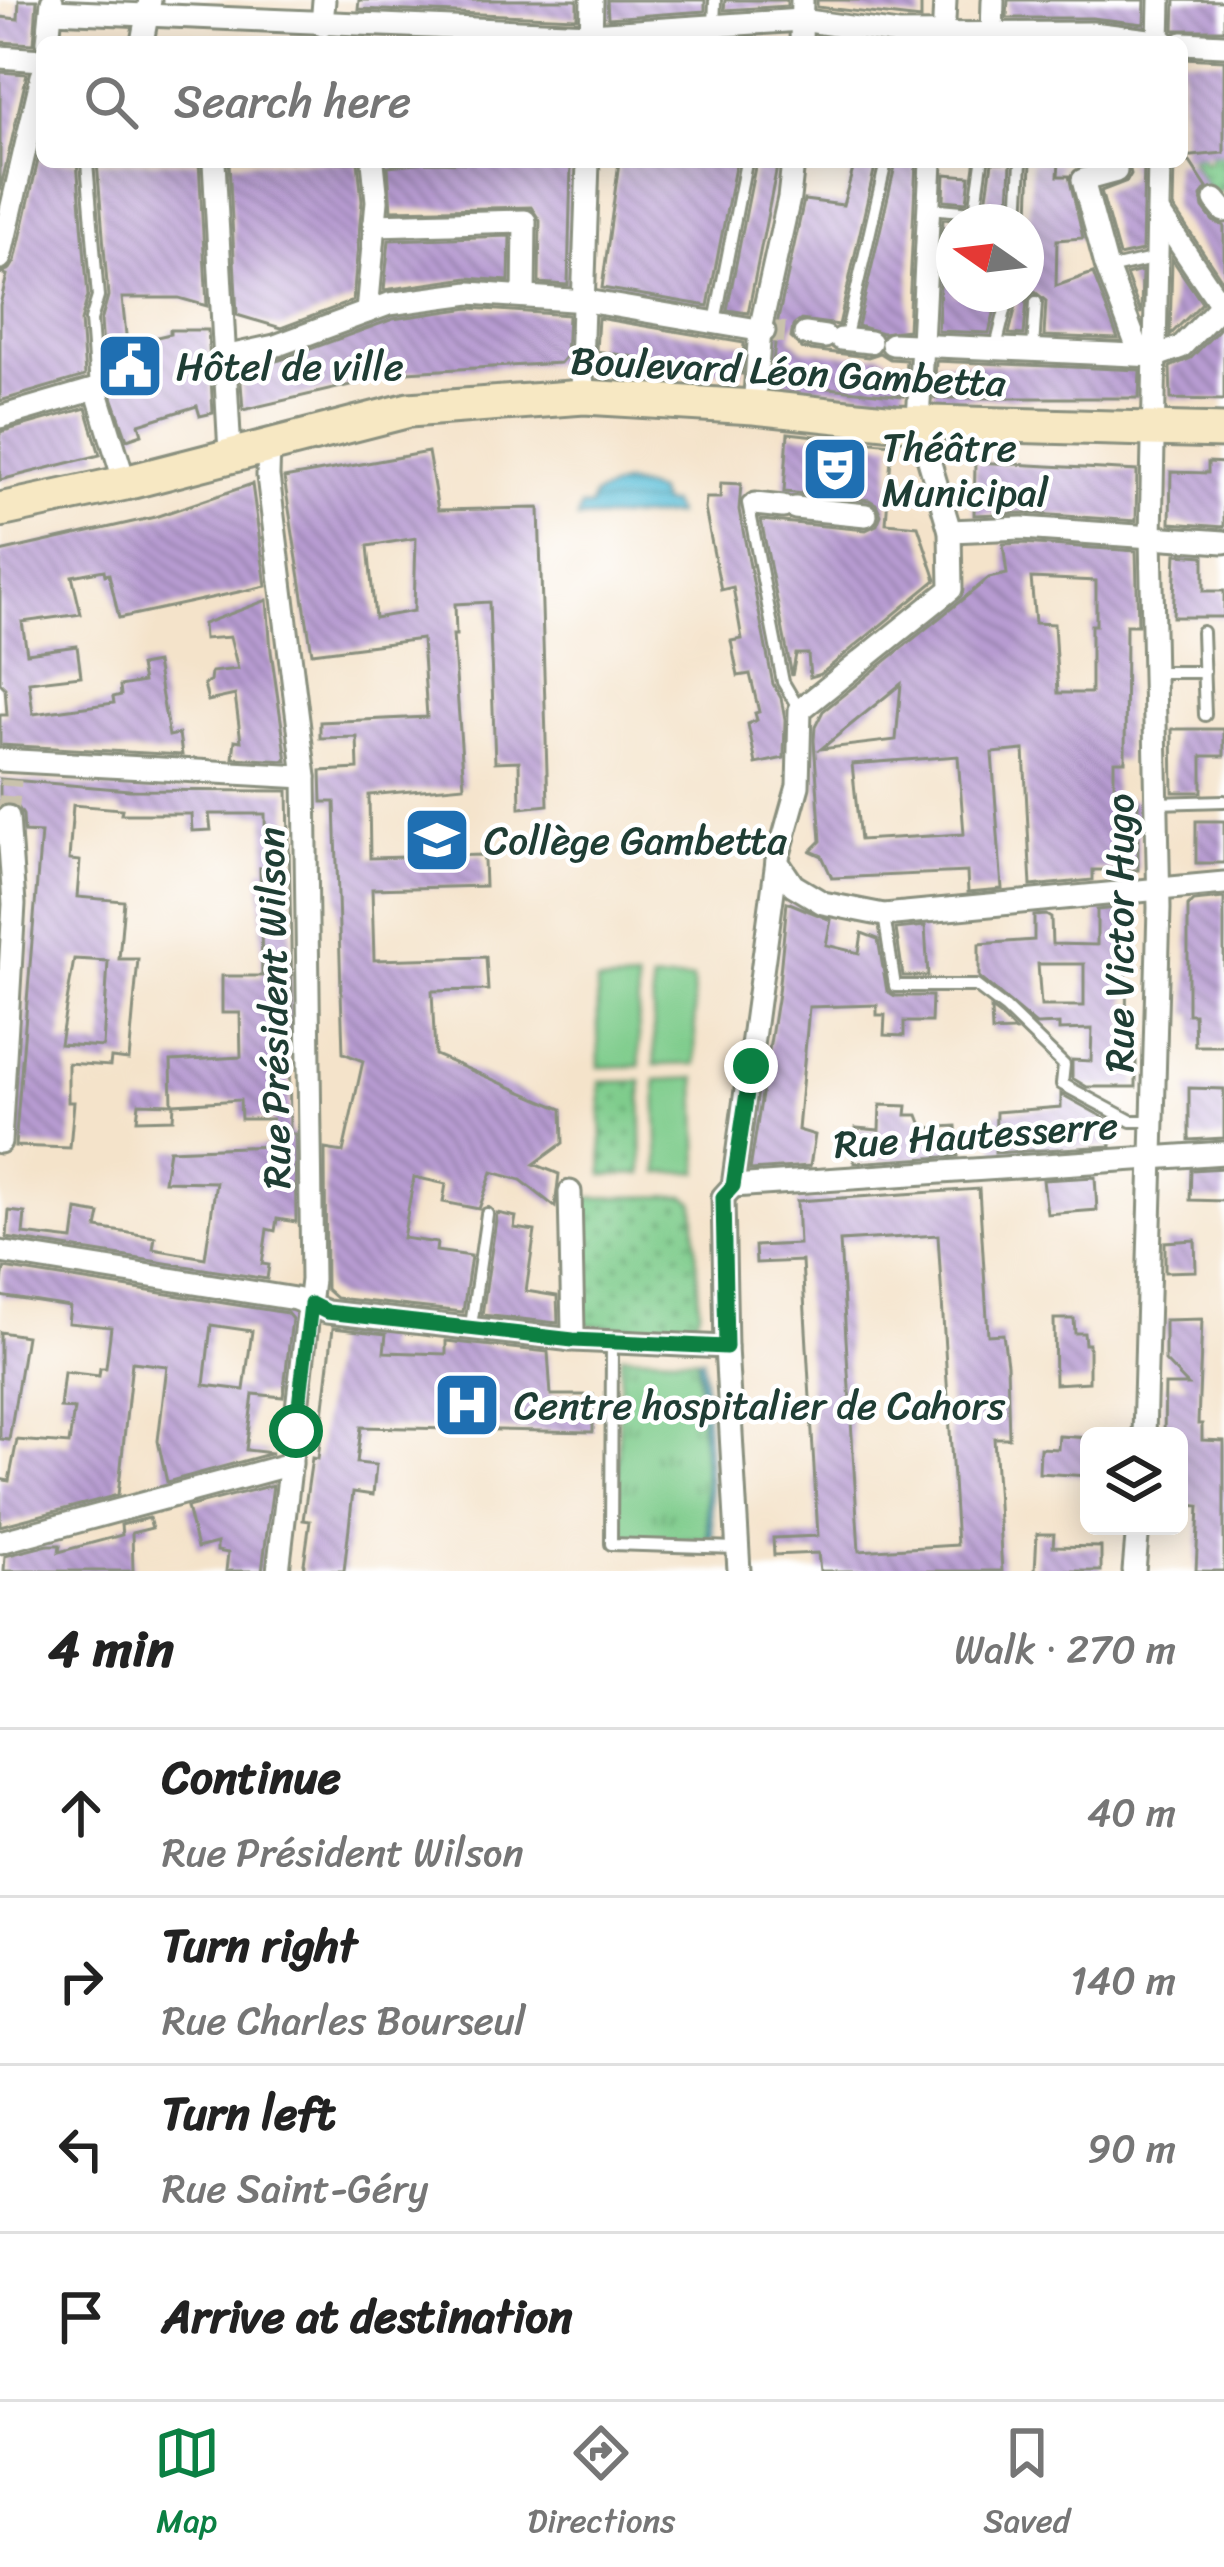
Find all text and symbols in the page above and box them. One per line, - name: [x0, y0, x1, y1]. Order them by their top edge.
- search box: [36, 36, 1188, 168]
- text: Search here: [174, 62, 411, 142]
- icon: search: [78, 69, 144, 135]
- north arrow: [936, 204, 1044, 312]
- street label: Boulevard Léon Gambetta: [569, 326, 1008, 417]
- public building icon: Hôtel de ville: [95, 331, 165, 401]
- place label: Hôtel de ville: [176, 332, 404, 401]
- place label: Théâtre Municipal: [882, 413, 1049, 527]
- theatre icon: Théâtre Municipal: [800, 434, 870, 504]
- street label: Rue Victor Hugo: [1085, 794, 1154, 1072]
- school or university icon: Collège Gambetta: [402, 805, 472, 875]
- place label: Collège Gambetta: [484, 806, 787, 875]
- street label: Rue Président Wilson: [236, 827, 311, 1189]
- route end: [724, 1039, 778, 1093]
- street label: Rue Hautesserre: [832, 1090, 1120, 1179]
- hospital icon: Centre hospitalier de Cahors: [432, 1370, 502, 1440]
- place label: Centre hospitalier de Cahors: [514, 1371, 1006, 1440]
- route start: [269, 1404, 323, 1458]
- map controls: [1080, 1427, 1188, 1535]
- button: layers: [1080, 1427, 1188, 1535]
- text: 4 min: [48, 1604, 174, 1694]
- text: Walk · 270 m: [954, 1615, 1176, 1684]
- text: Continue: [162, 1738, 341, 1818]
- text: 40 m: [1087, 1778, 1176, 1847]
- icon: ahead: [48, 1780, 114, 1846]
- text: Rue Président Wilson: [162, 1818, 523, 1887]
- text: Turn right: [162, 1906, 357, 1986]
- text: 140 m: [1070, 1946, 1176, 2015]
- icon: right: [48, 1948, 114, 2014]
- text: Rue Charles Bourseul: [162, 1986, 526, 2055]
- text: Turn left: [162, 2074, 335, 2154]
- text: 90 m: [1087, 2114, 1176, 2183]
- icon: left: [48, 2116, 114, 2182]
- text: Rue Saint-Géry: [162, 2154, 428, 2223]
- text: Arrive at destination: [162, 2277, 572, 2357]
- icon: arrive: [48, 2284, 114, 2350]
- tab: Map: [154, 2420, 220, 2550]
- tab: Directions: [528, 2420, 675, 2550]
- tab: Saved: [983, 2420, 1070, 2550]

